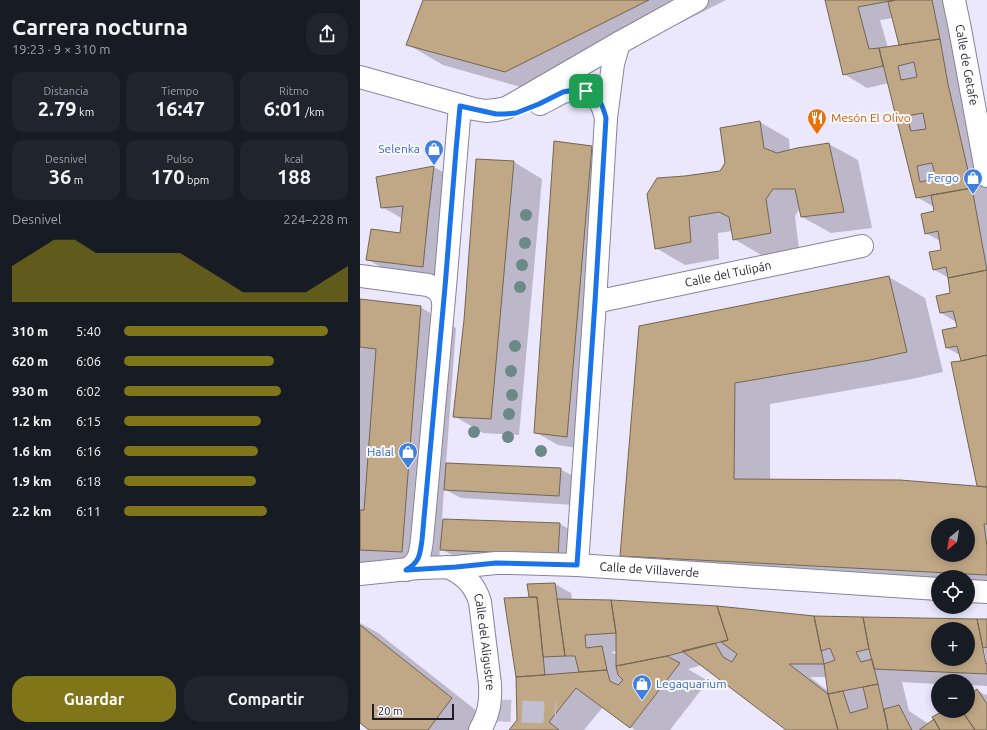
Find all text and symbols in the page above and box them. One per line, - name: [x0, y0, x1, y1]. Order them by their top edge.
- button: share: [306, 13, 348, 55]
- text: Carrera nocturna: [12, 14, 188, 39]
- street label: Calle de Getafe: [953, 23, 981, 106]
- text: 19:23 · 9 × 310 m: [12, 42, 111, 56]
- pin: [569, 74, 603, 108]
- icon: arrive: [575, 80, 597, 102]
- text: Distancia: [44, 85, 88, 97]
- text: Tiempo: [161, 85, 199, 97]
- text: Ritmo: [279, 85, 309, 97]
- text: 2.79: [38, 97, 77, 120]
- text: 16:47: [155, 97, 205, 120]
- text: 6:01: [264, 97, 303, 120]
- text: km: [77, 106, 94, 118]
- text: /km: [303, 106, 324, 118]
- restaurant icon: Mesón El Olivo: [806, 107, 828, 135]
- place label: Mesón El Olivo: [831, 111, 911, 124]
- shop icon: Selenka: [423, 138, 445, 166]
- place label: Selenka: [378, 142, 420, 155]
- text: Desnivel: [45, 153, 87, 165]
- text: Pulso: [167, 153, 193, 165]
- text: kcal: [285, 153, 304, 165]
- text: 36: [49, 165, 71, 188]
- text: 170: [151, 165, 184, 188]
- text: 188: [277, 165, 311, 188]
- shop icon: Fergo: [962, 167, 984, 195]
- place label: Fergo: [928, 171, 959, 184]
- text: m: [71, 174, 83, 186]
- text: bpm: [184, 174, 209, 186]
- text: Desnivel: [12, 212, 61, 226]
- text: 224–228 m: [283, 212, 348, 226]
- street label: Calle del Tulipán: [684, 258, 772, 289]
- text: 310 m: [12, 324, 48, 338]
- text: 5:40: [76, 324, 101, 338]
- text: 620 m: [12, 354, 48, 368]
- text: 6:06: [76, 354, 101, 368]
- text: 930 m: [12, 384, 48, 398]
- text: 6:02: [76, 384, 101, 398]
- text: 1.2 km: [12, 414, 51, 428]
- text: 6:15: [76, 414, 101, 428]
- shop icon: Halal: [397, 441, 419, 469]
- text: 1.6 km: [12, 444, 51, 458]
- text: 6:16: [76, 444, 101, 458]
- place label: Halal: [367, 445, 394, 458]
- text: 1.9 km: [12, 474, 51, 488]
- text: 6:18: [76, 474, 101, 488]
- text: 2.2 km: [12, 504, 51, 518]
- text: 6:11: [76, 504, 101, 518]
- north arrow: [931, 518, 975, 562]
- map controls: [931, 518, 975, 718]
- street label: Calle de Villaverde: [599, 560, 700, 579]
- button: locate: [931, 570, 975, 614]
- street label: Calle del Aligustre: [471, 591, 497, 691]
- button: +: [931, 622, 975, 666]
- shop icon: Legaquarium: [631, 673, 653, 701]
- button: −: [931, 674, 975, 718]
- button: Guardar: [12, 676, 176, 722]
- button: Compartir: [184, 676, 348, 722]
- place label: Legaquarium: [656, 677, 727, 690]
- scale bar: [372, 702, 454, 721]
- text: 20 m: [378, 705, 402, 717]

